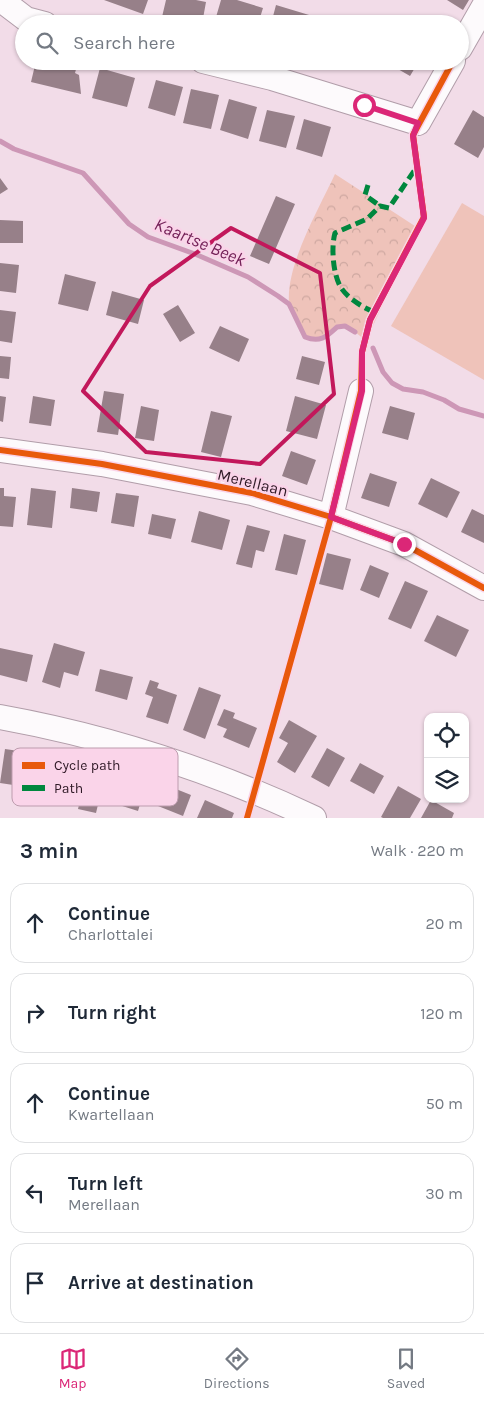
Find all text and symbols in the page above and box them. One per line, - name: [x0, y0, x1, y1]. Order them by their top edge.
- search box: [15, 15, 469, 70]
- icon: search: [33, 29, 61, 57]
- text: Search here: [73, 32, 175, 54]
- route start: [353, 94, 376, 117]
- water label: Kaartse Beek: [151, 213, 250, 271]
- street label: Merellaan: [216, 465, 290, 500]
- route end: [393, 533, 416, 556]
- map controls: [424, 713, 469, 803]
- button: locate: [424, 713, 469, 758]
- legend: [12, 748, 178, 806]
- text: Cycle path: [54, 757, 120, 774]
- button: layers: [424, 758, 469, 803]
- text: Path: [54, 780, 83, 797]
- text: 3 min: [20, 839, 78, 863]
- text: Walk · 220 m: [371, 841, 464, 860]
- text: Continue: [68, 903, 150, 925]
- icon: ahead: [21, 909, 49, 937]
- text: 20 m: [425, 914, 463, 933]
- text: Charlottalei: [68, 925, 154, 944]
- icon: right: [21, 999, 49, 1027]
- text: Turn right: [68, 1002, 157, 1024]
- text: 120 m: [420, 1004, 463, 1023]
- text: Continue: [68, 1083, 150, 1105]
- icon: ahead: [21, 1089, 49, 1117]
- text: 50 m: [426, 1094, 463, 1113]
- text: Kwartellaan: [68, 1105, 154, 1124]
- text: Turn left: [68, 1173, 143, 1195]
- icon: left: [21, 1179, 49, 1207]
- text: 30 m: [425, 1184, 463, 1203]
- text: Merellaan: [68, 1195, 140, 1214]
- icon: arrive: [21, 1269, 49, 1297]
- text: Arrive at destination: [68, 1272, 254, 1294]
- tab: Map: [59, 1345, 87, 1392]
- tab: Directions: [204, 1345, 270, 1392]
- tab: Saved: [387, 1345, 425, 1392]

